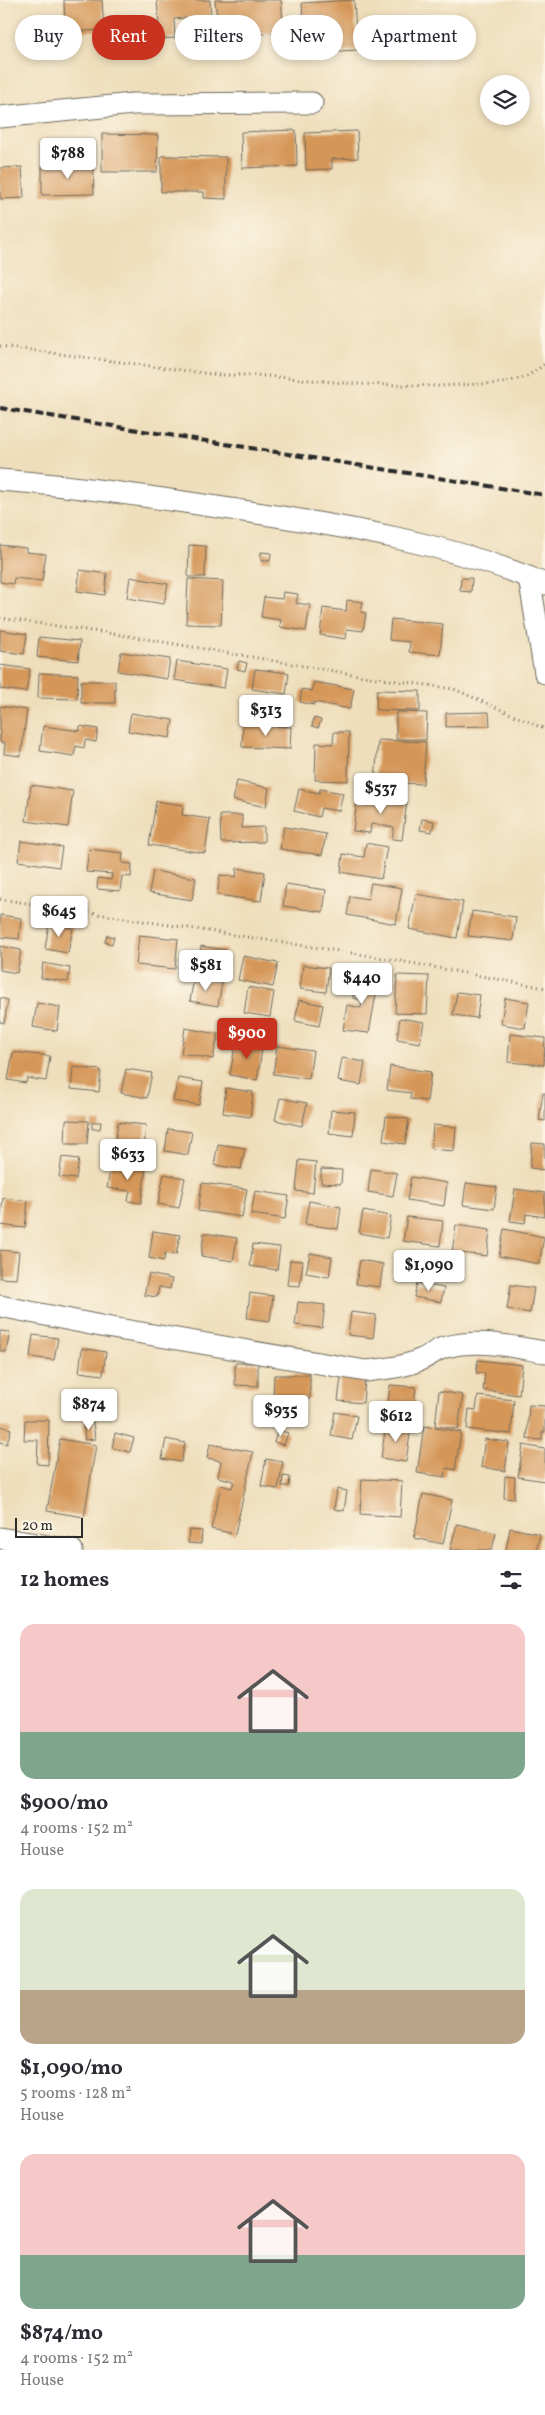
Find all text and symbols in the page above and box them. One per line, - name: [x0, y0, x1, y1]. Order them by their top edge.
- chip: Buy: [15, 15, 82, 60]
- chip: Rent: [92, 15, 165, 60]
- chip: Filters: [175, 15, 261, 60]
- chip: New: [271, 15, 343, 60]
- chip: Apartment: [353, 15, 476, 60]
- map controls: [480, 75, 530, 125]
- button: layers: [480, 75, 530, 125]
- pin: $788: [38, 138, 98, 180]
- text: $788: [51, 143, 85, 165]
- pin: $313: [236, 694, 296, 737]
- text: $313: [250, 700, 282, 722]
- pin: $537: [351, 772, 411, 815]
- text: $537: [365, 778, 397, 800]
- pin: $645: [29, 896, 89, 938]
- text: $645: [42, 901, 76, 923]
- pin: $581: [176, 950, 236, 992]
- text: $581: [190, 955, 222, 977]
- pin: $440: [332, 962, 392, 1005]
- text: $440: [343, 968, 381, 990]
- pin: $900: [217, 1018, 277, 1060]
- text: $900: [228, 1023, 266, 1045]
- pin: $633: [98, 1138, 158, 1181]
- text: $633: [111, 1144, 145, 1166]
- pin: $1,090: [388, 1250, 470, 1292]
- text: $1,090: [405, 1255, 453, 1277]
- pin: $874: [59, 1388, 119, 1431]
- text: $874: [72, 1394, 106, 1416]
- pin: $935: [251, 1394, 311, 1437]
- text: $935: [264, 1400, 298, 1422]
- pin: $612: [366, 1400, 426, 1443]
- text: $612: [380, 1406, 412, 1428]
- scale bar: [15, 1515, 82, 1538]
- text: 20 m: [22, 1517, 53, 1536]
- text: 12 homes: [20, 1566, 109, 1595]
- icon: filters: [497, 1566, 525, 1594]
- icon: home: [228, 1656, 318, 1746]
- text: $900/mo: [20, 1789, 108, 1818]
- text: 4 rooms · 152 m²: [20, 1818, 133, 1840]
- text: House: [20, 1840, 64, 1862]
- icon: home: [228, 1921, 318, 2011]
- text: $1,090/mo: [20, 2054, 123, 2083]
- text: 5 rooms · 128 m²: [20, 2083, 131, 2105]
- text: House: [20, 2105, 64, 2127]
- icon: home: [228, 2186, 318, 2276]
- text: $874/mo: [20, 2319, 103, 2348]
- text: 4 rooms · 152 m²: [20, 2348, 133, 2370]
- text: House: [20, 2370, 64, 2392]

